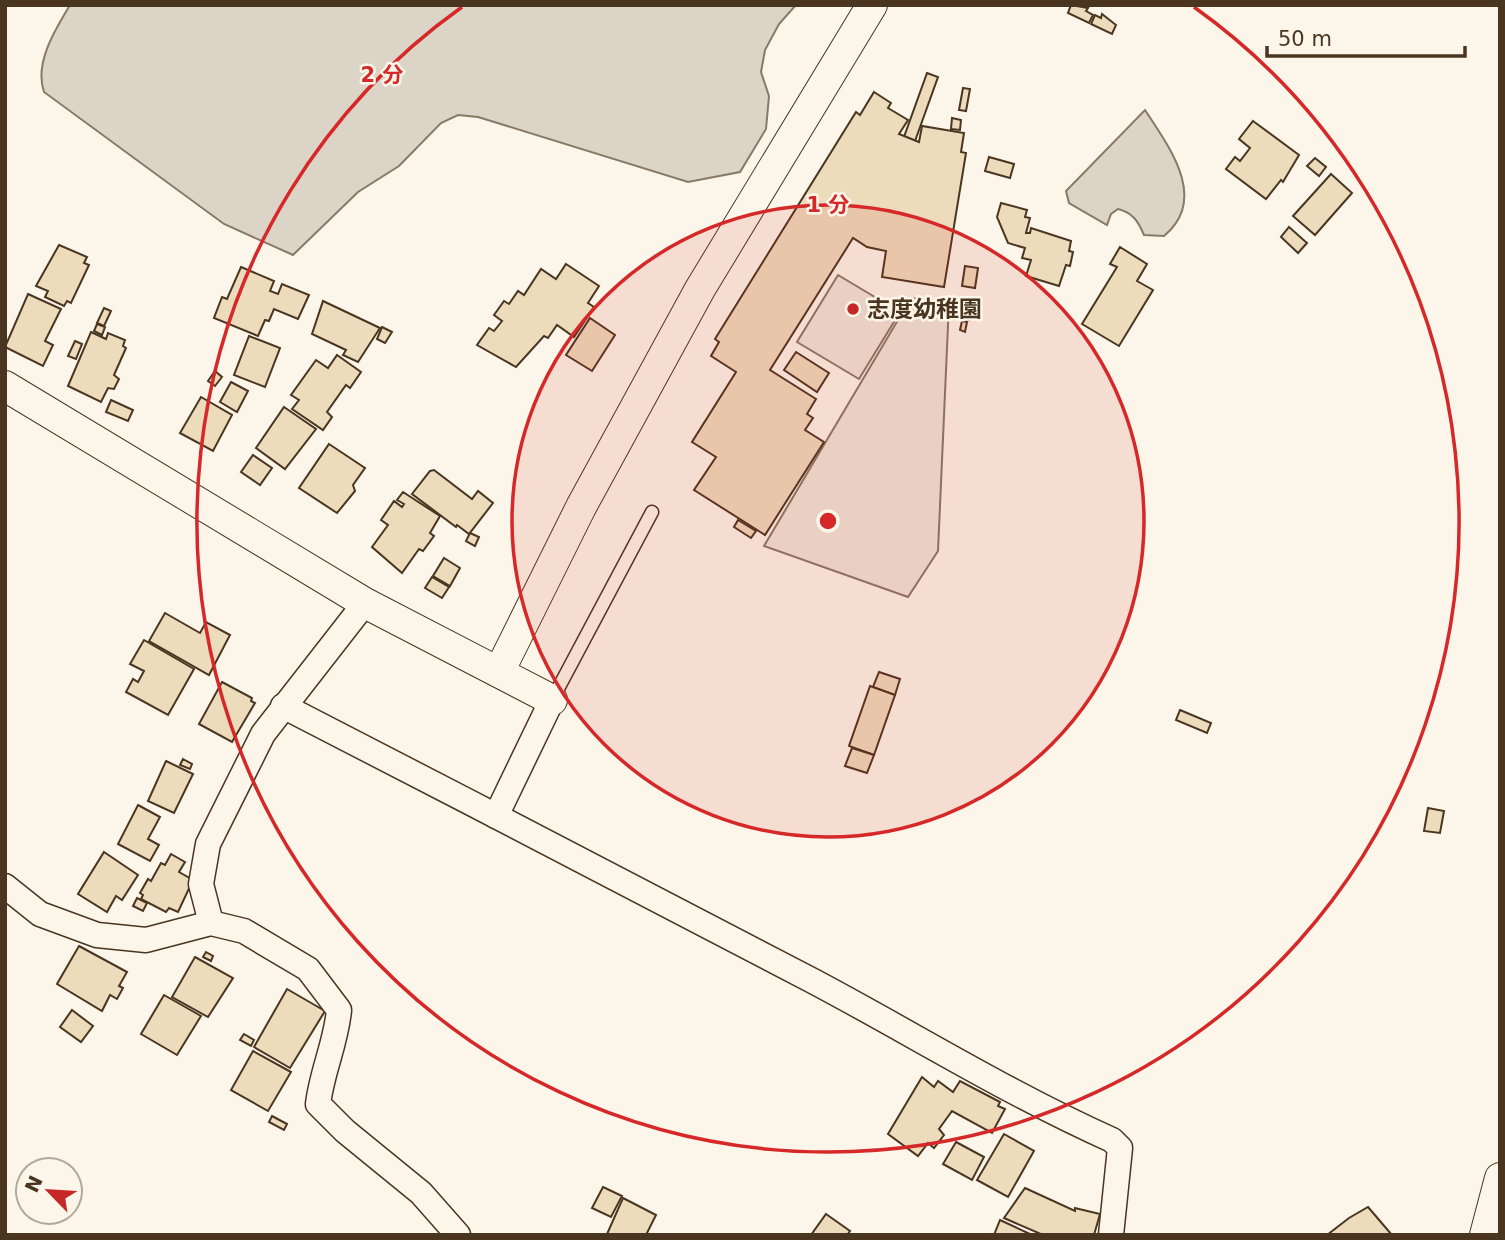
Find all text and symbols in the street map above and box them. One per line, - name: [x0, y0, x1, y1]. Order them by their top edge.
- scale bar: [1267, 14, 1465, 58]
- text: 50 m: [1278, 27, 1332, 51]
- text: 2 分: [361, 63, 403, 87]
- text: 1 分: [807, 193, 849, 217]
- place label: 志度幼稚園: [867, 296, 982, 322]
- marker: 志度幼稚園: [845, 301, 861, 317]
- centre of rings: [816, 509, 840, 533]
- north arrow: [14, 1156, 84, 1226]
- text: N: [20, 1172, 47, 1196]

